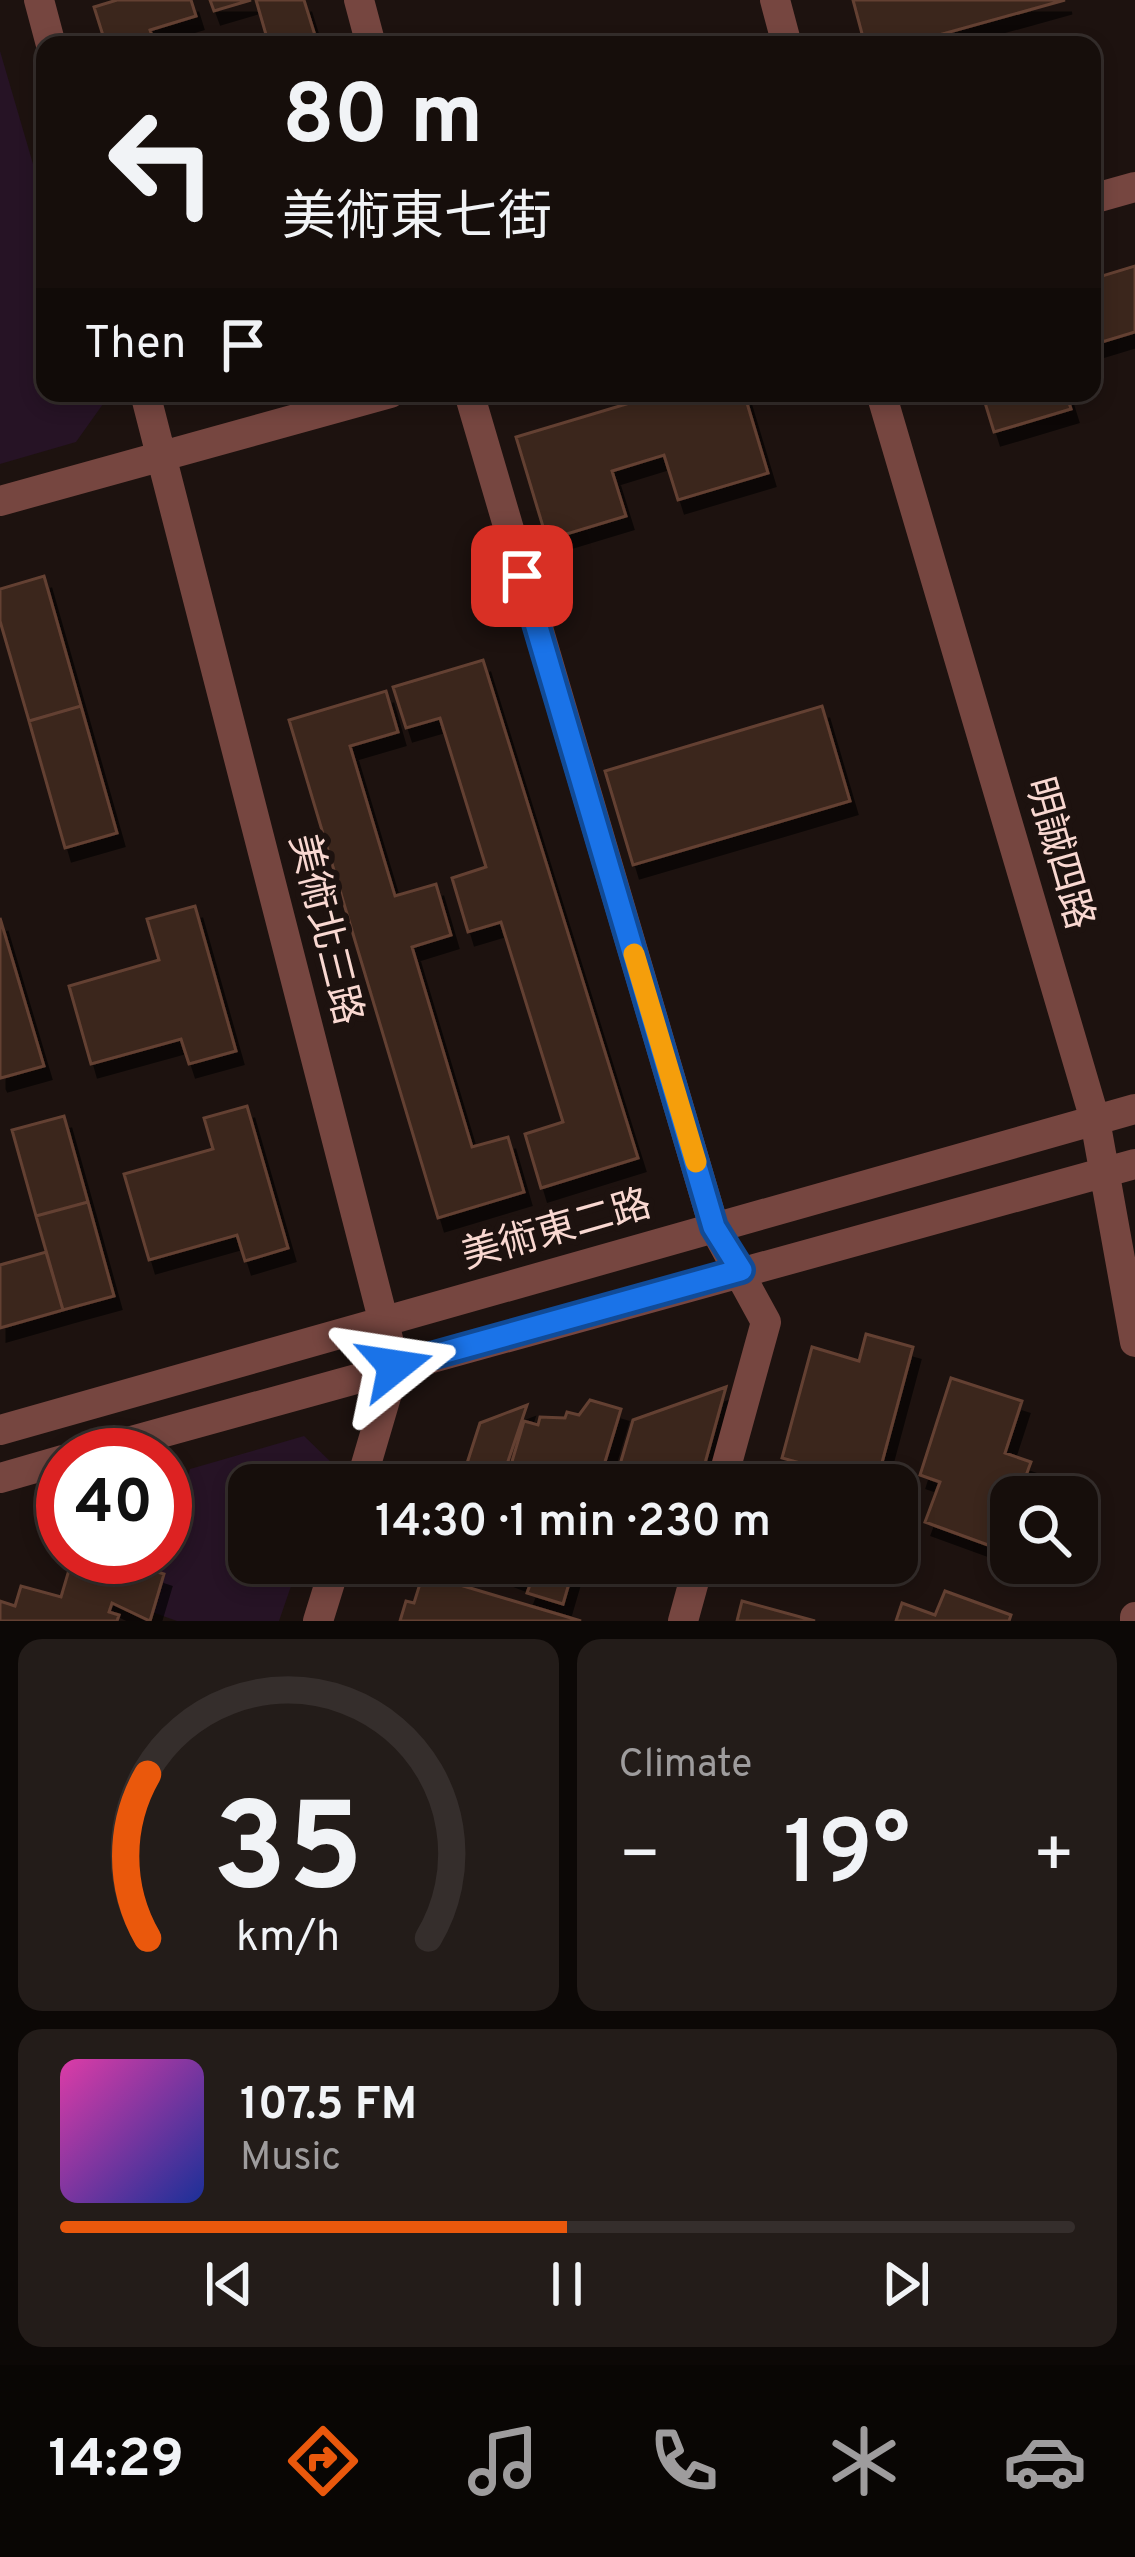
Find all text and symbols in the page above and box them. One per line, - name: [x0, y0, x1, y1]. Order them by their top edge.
- text: 80 m: [282, 67, 483, 173]
- icon: left: [84, 84, 240, 240]
- text: 美術東七街: [282, 186, 552, 255]
- icon: arrive: [210, 312, 276, 378]
- text: Then: [84, 317, 186, 374]
- pin: [471, 525, 573, 627]
- icon: arrive: [489, 543, 555, 609]
- street label: 明誠四路: [1012, 772, 1102, 936]
- street label: 美術北三路: [276, 829, 370, 1031]
- street label: 美術東二路: [457, 1182, 657, 1282]
- position arrow: [332, 1303, 458, 1429]
- speed limit sign: 40: [36, 1428, 192, 1584]
- map controls: [990, 1476, 1098, 1584]
- button: search: [990, 1476, 1098, 1584]
- text: 14:30 · 1 min · 230 m: [375, 1495, 771, 1552]
- text: Climate: [619, 1742, 752, 1791]
- text: 35: [213, 1777, 364, 1935]
- text: 19°: [783, 1802, 910, 1915]
- text: −: [619, 1817, 661, 1900]
- text: +: [1032, 1817, 1075, 1900]
- text: km/h: [236, 1912, 340, 1966]
- text: 107.5 FM: [240, 2078, 417, 2135]
- text: Music: [240, 2135, 341, 2184]
- icon: previous: [196, 2251, 262, 2317]
- icon: pause: [534, 2251, 600, 2317]
- icon: next: [873, 2251, 939, 2317]
- icon: directions: [281, 2419, 365, 2503]
- icon: music: [461, 2419, 545, 2503]
- icon: phone: [642, 2419, 726, 2503]
- icon: climate: [822, 2419, 906, 2503]
- icon: car: [1003, 2419, 1087, 2503]
- text: 14:29: [48, 2427, 184, 2496]

